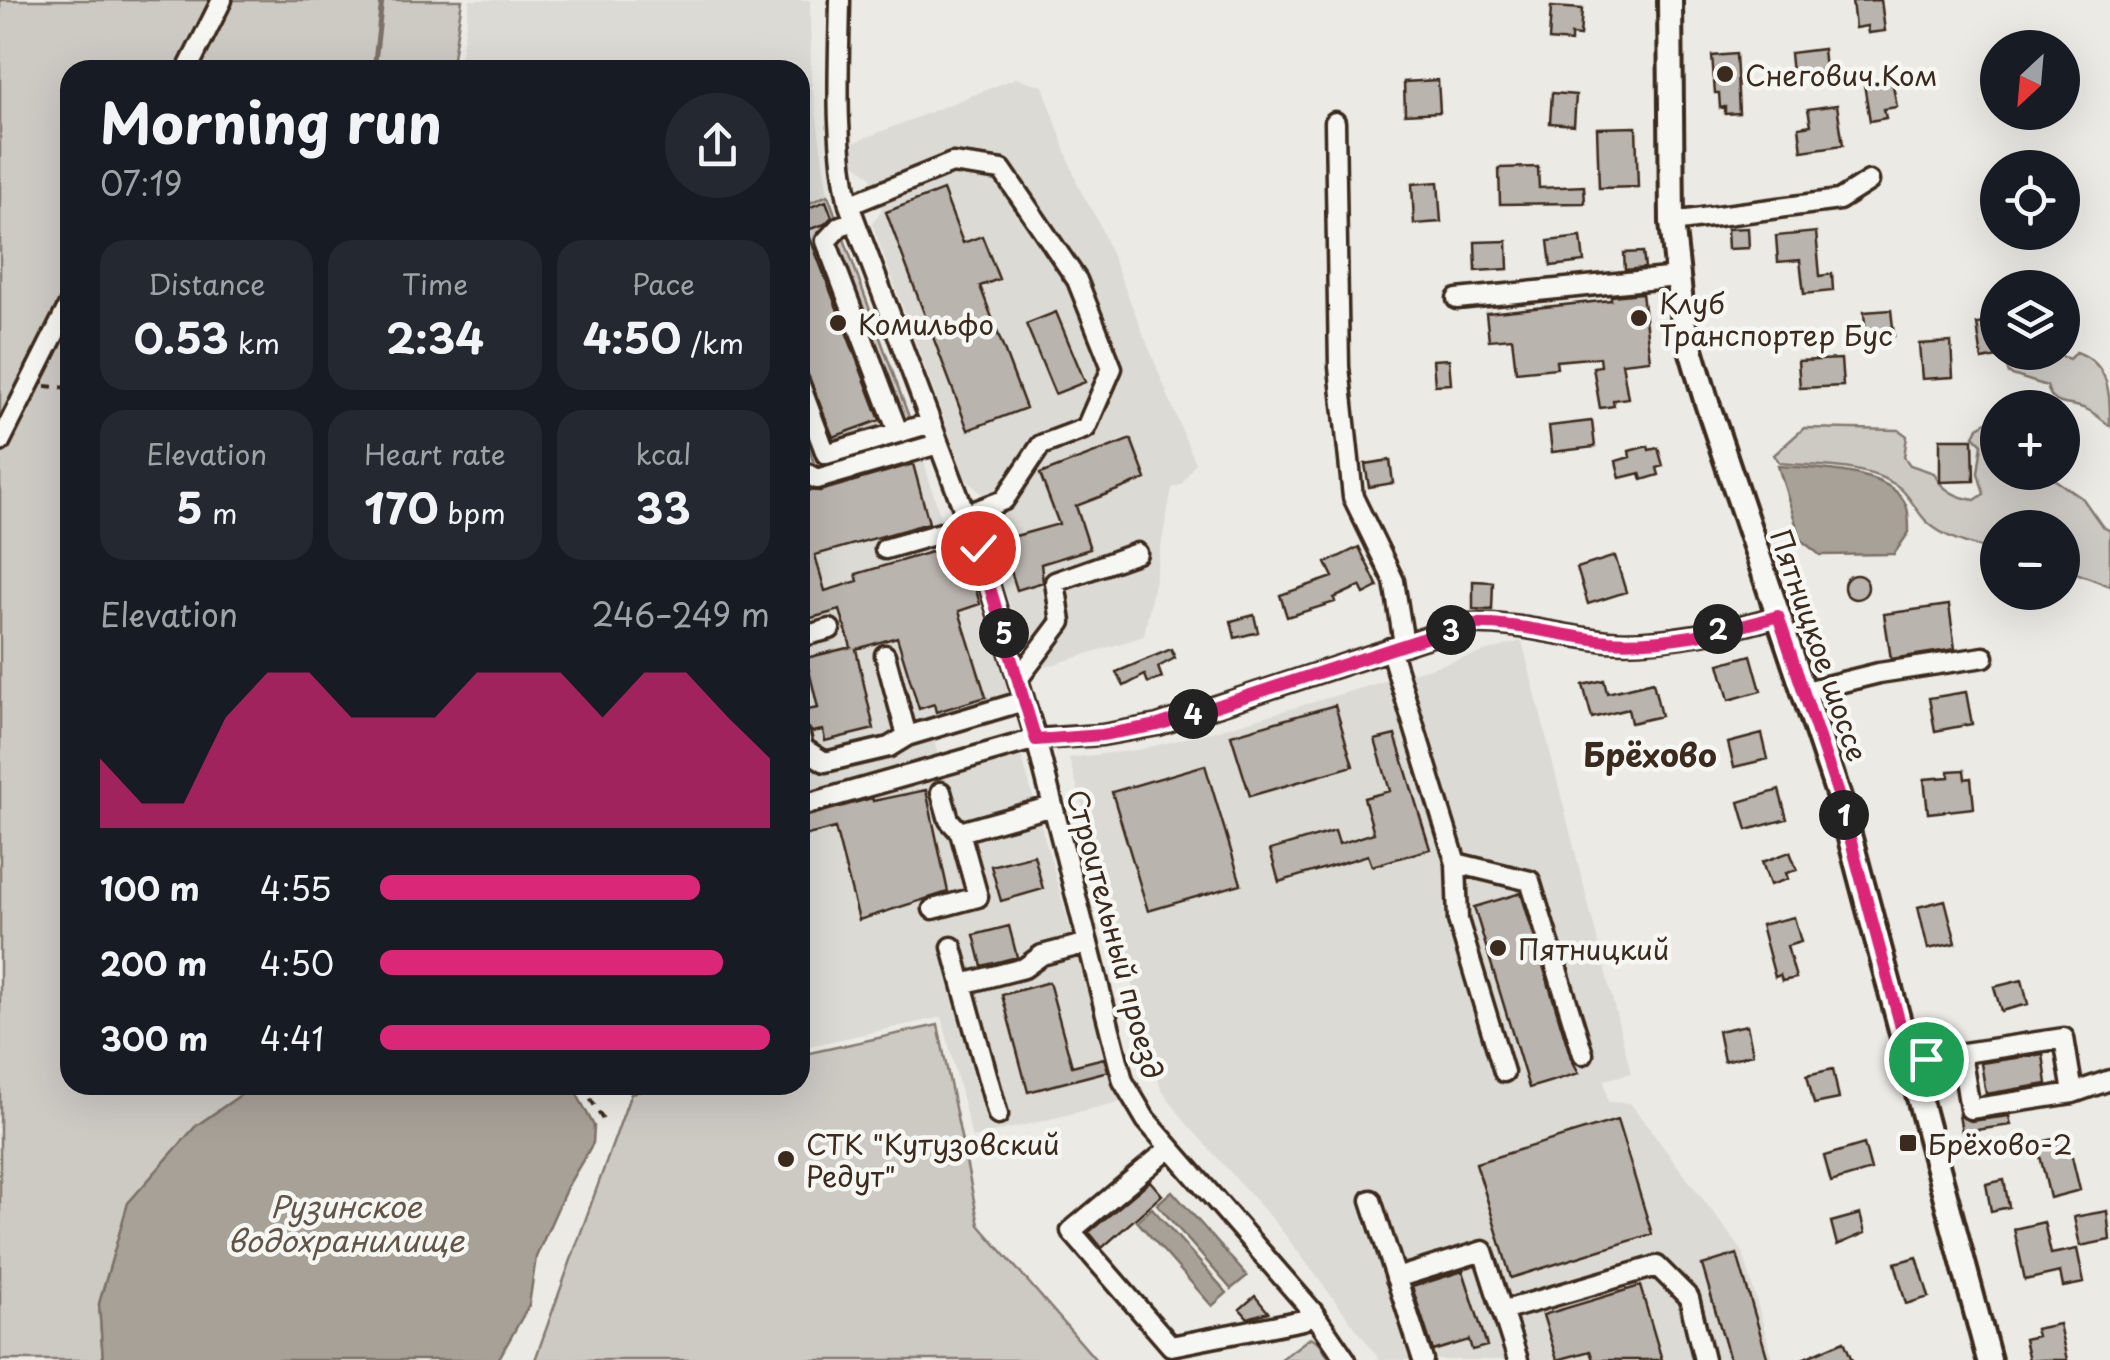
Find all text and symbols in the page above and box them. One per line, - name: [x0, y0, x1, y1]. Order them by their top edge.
- north arrow: [1980, 30, 2080, 130]
- map controls: [1980, 30, 2080, 610]
- place label: Снегович.Ком: [1745, 53, 1938, 96]
- marker: Снегович.Ком: [1714, 63, 1736, 85]
- text: Morning run: [100, 80, 442, 163]
- button: share: [665, 93, 770, 198]
- button: locate: [1980, 150, 2080, 250]
- text: 07:19: [100, 159, 182, 207]
- text: Distance: [148, 262, 265, 305]
- text: Time: [402, 262, 468, 305]
- text: Pace: [632, 262, 695, 305]
- button: layers: [1980, 270, 2080, 370]
- place label: Клуб Транспортер Бус: [1659, 281, 1893, 356]
- place label: Комильфо: [858, 302, 994, 345]
- text: 0.53: [133, 305, 229, 368]
- text: 2:34: [386, 305, 484, 368]
- text: 4:50: [583, 305, 681, 368]
- marker: Клуб Транспортер Бус: [1628, 307, 1650, 329]
- marker: Комильфо: [827, 312, 849, 334]
- text: km: [229, 321, 280, 364]
- text: /km: [681, 321, 744, 364]
- button: +: [1980, 390, 2080, 490]
- text: Elevation: [146, 432, 267, 475]
- text: Heart rate: [364, 432, 506, 475]
- text: kcal: [635, 432, 691, 475]
- text: 5: [176, 475, 203, 538]
- text: 170: [364, 475, 439, 538]
- text: 33: [636, 475, 691, 538]
- text: m: [203, 491, 237, 534]
- text: bpm: [439, 491, 506, 534]
- pin: [936, 506, 1021, 591]
- button: −: [1980, 510, 2080, 610]
- icon: check: [951, 521, 1006, 576]
- street label: Пятницкое шоссе: [1760, 523, 1880, 767]
- text: Elevation: [100, 590, 238, 638]
- text: 246–249 m: [591, 590, 770, 638]
- pin: 2: [1693, 604, 1743, 654]
- pin: 3: [1426, 605, 1476, 655]
- text: 2: [1708, 607, 1728, 650]
- pin: 5: [979, 608, 1029, 658]
- text: 3: [1442, 608, 1460, 651]
- text: 5: [995, 611, 1013, 654]
- pin: 4: [1168, 689, 1218, 739]
- text: 4: [1183, 692, 1203, 735]
- district label: Брёхово: [1583, 730, 1717, 778]
- street label: Строительный проезд: [1057, 784, 1175, 1084]
- pin: 1: [1819, 790, 1869, 840]
- text: 1: [1837, 793, 1851, 836]
- text: 100 m: [100, 864, 200, 912]
- text: 4:55: [260, 864, 331, 912]
- place label: Пятницкий: [1518, 927, 1669, 970]
- marker: Пятницкий: [1487, 937, 1509, 959]
- text: 200 m: [100, 939, 207, 987]
- text: 4:50: [260, 939, 334, 987]
- text: 300 m: [100, 1014, 208, 1062]
- text: 4:41: [260, 1014, 324, 1062]
- pin: [1884, 1017, 1969, 1102]
- icon: arrive: [1899, 1032, 1954, 1087]
- place label: СТК "Кутузовский Редут": [806, 1122, 1060, 1197]
- place label: Брёхово-2: [1928, 1122, 2072, 1165]
- marker: Брёхово-2: [1897, 1132, 1919, 1154]
- marker: СТК "Кутузовский Редут": [775, 1148, 797, 1170]
- water label: Рузинское водохранилище: [228, 1183, 466, 1262]

